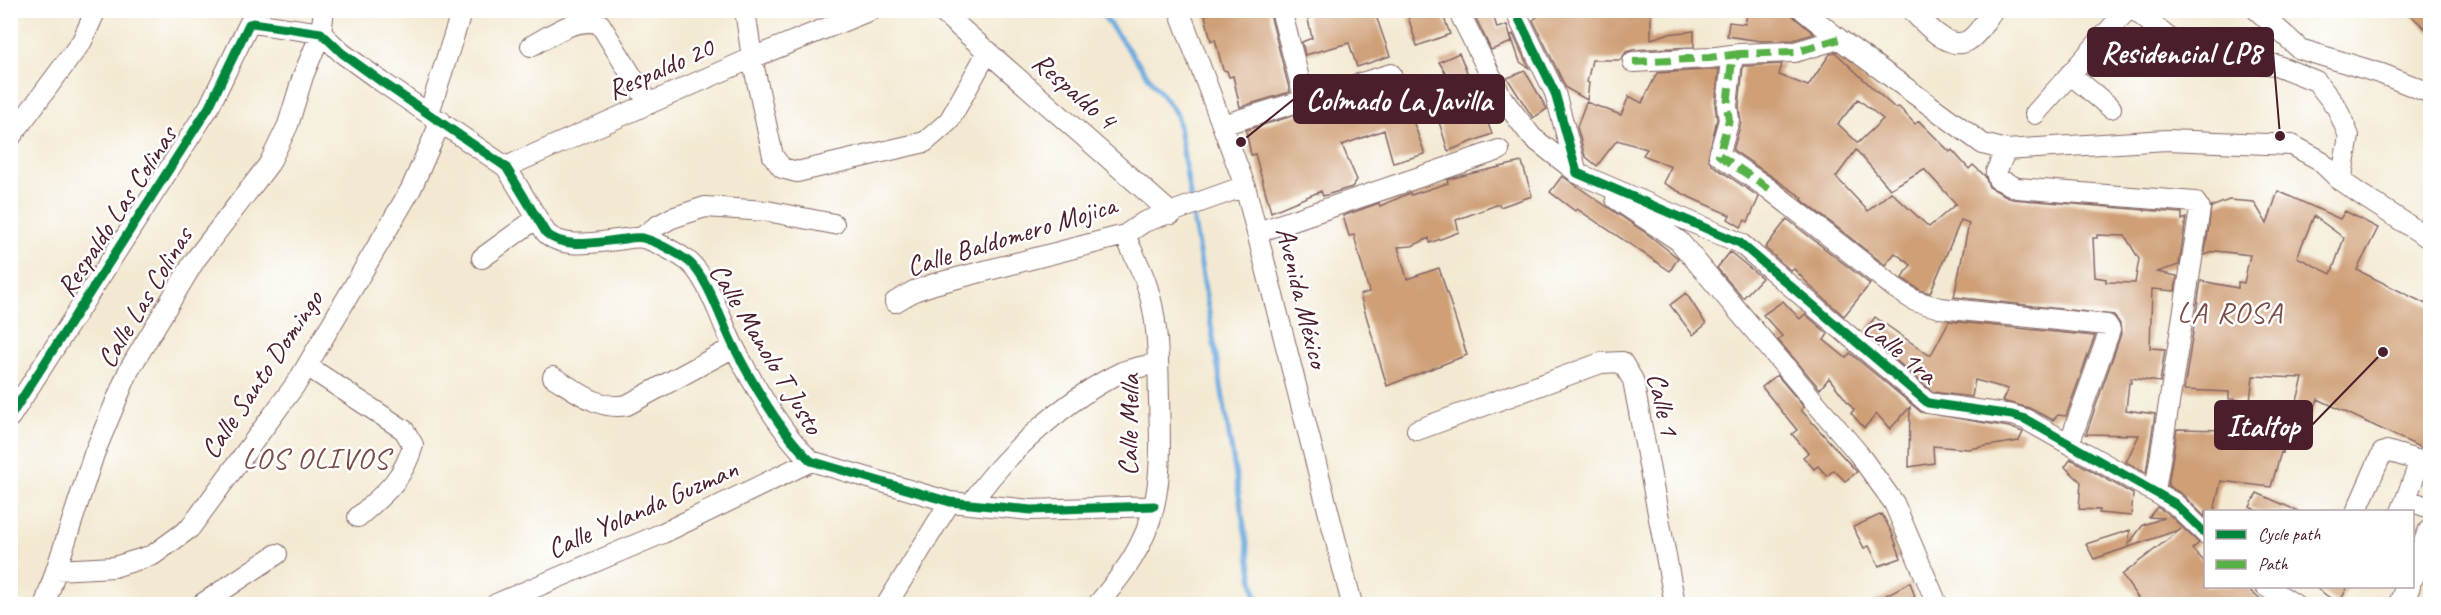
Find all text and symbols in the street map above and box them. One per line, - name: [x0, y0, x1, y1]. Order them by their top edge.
- callout: Residencial LP8: [2088, 28, 2273, 76]
- street label: Respaldo 20: [602, 29, 721, 107]
- text: Residencial LP8: [2101, 34, 2265, 72]
- street label: Respaldo 4: [1025, 44, 1126, 138]
- callout: Colmado La Javilla: [1294, 75, 1504, 123]
- text: Colmado La Javilla: [1306, 81, 1495, 119]
- street label: Respaldo Las Colinas: [48, 118, 186, 303]
- street label: Calle Baldomero Mojica: [902, 186, 1123, 284]
- street label: Calle Las Colinas: [89, 219, 201, 374]
- street label: Avenida México: [1268, 223, 1338, 374]
- street label: Calle Manolo T Justo: [702, 256, 832, 442]
- street label: Calle Santo Domingo: [192, 282, 332, 465]
- district label: LA ROSA: [2177, 293, 2283, 331]
- street label: Calle 1ra: [1857, 309, 1946, 392]
- street label: Calle 1: [1639, 369, 1688, 440]
- street label: Calle Mella: [1110, 372, 1147, 476]
- callout: Italtop: [2215, 401, 2312, 449]
- text: Italtop: [2226, 407, 2302, 445]
- district label: LOS OLIVOS: [242, 439, 394, 477]
- street label: Calle Yolanda Guzman: [541, 451, 743, 566]
- legend: [2204, 510, 2414, 588]
- text: Cycle path: [2258, 523, 2321, 545]
- text: Path: [2258, 553, 2288, 575]

